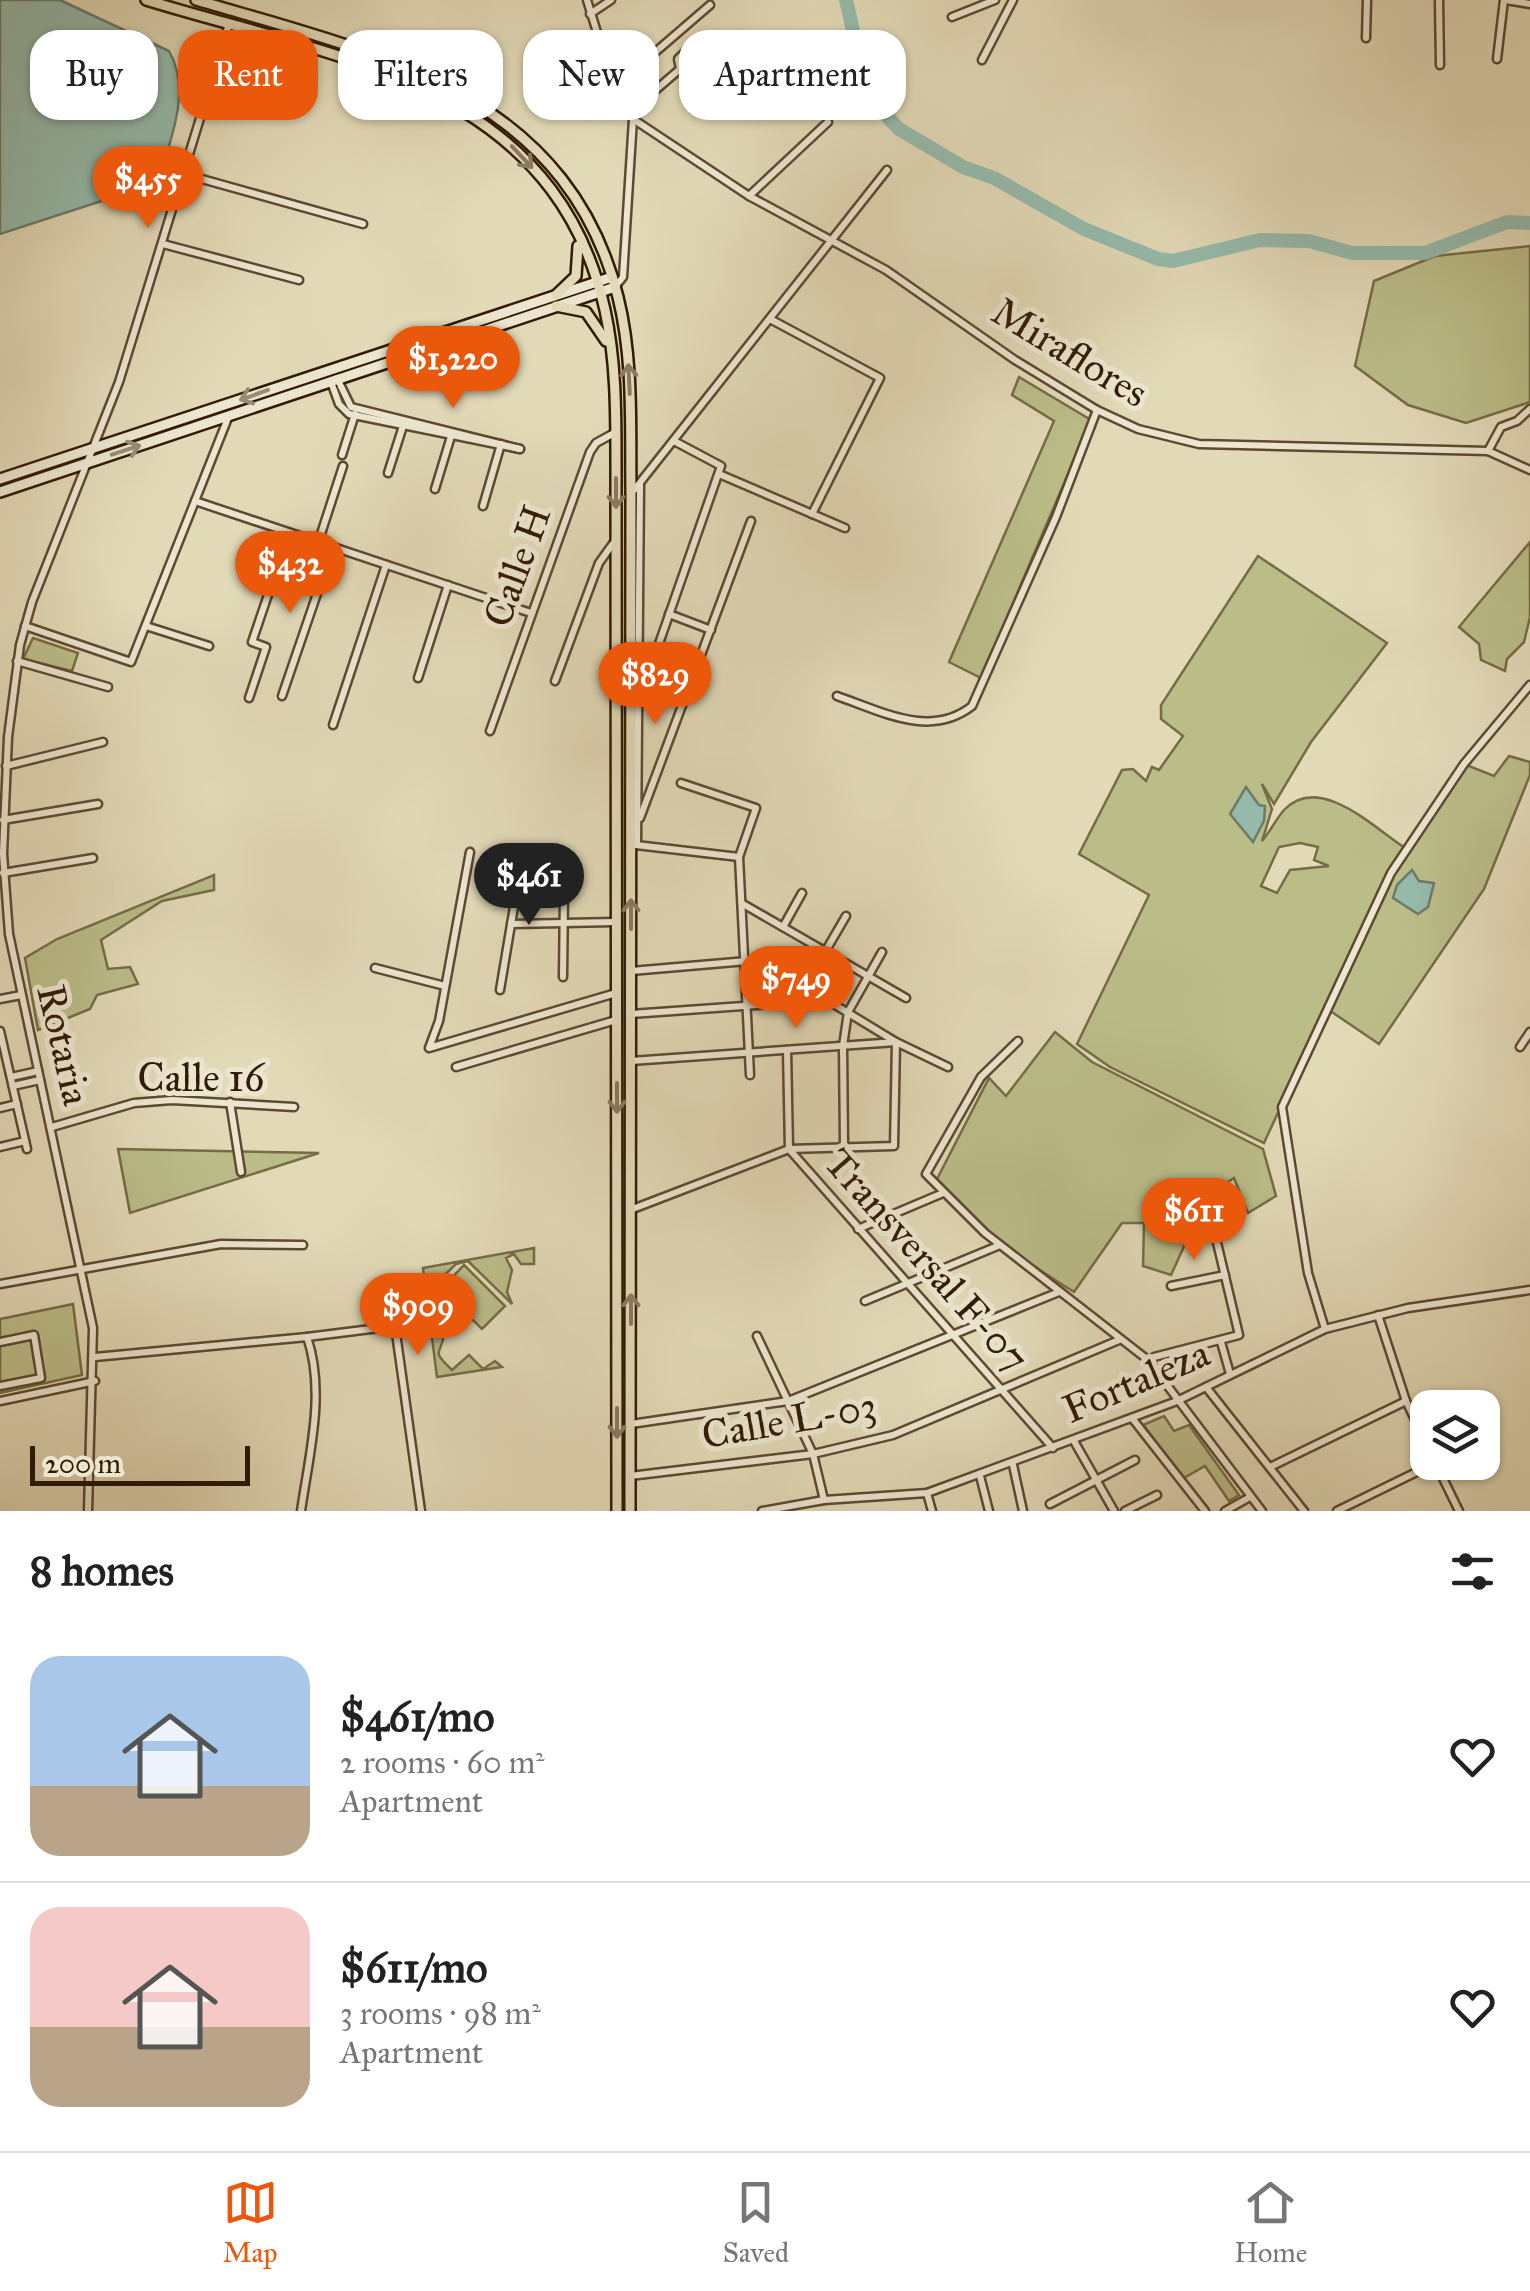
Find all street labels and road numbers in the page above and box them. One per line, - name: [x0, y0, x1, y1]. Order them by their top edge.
- street label: Miraflores: [983, 286, 1157, 418]
- street label: Calle H: [473, 499, 561, 633]
- street label: Rotaria: [26, 980, 102, 1110]
- street label: Calle 16: [137, 1053, 266, 1102]
- street label: Transversal F-07: [814, 1138, 1040, 1382]
- street label: Fortaleza: [1055, 1328, 1217, 1434]
- street label: Calle L-03: [698, 1381, 880, 1459]

